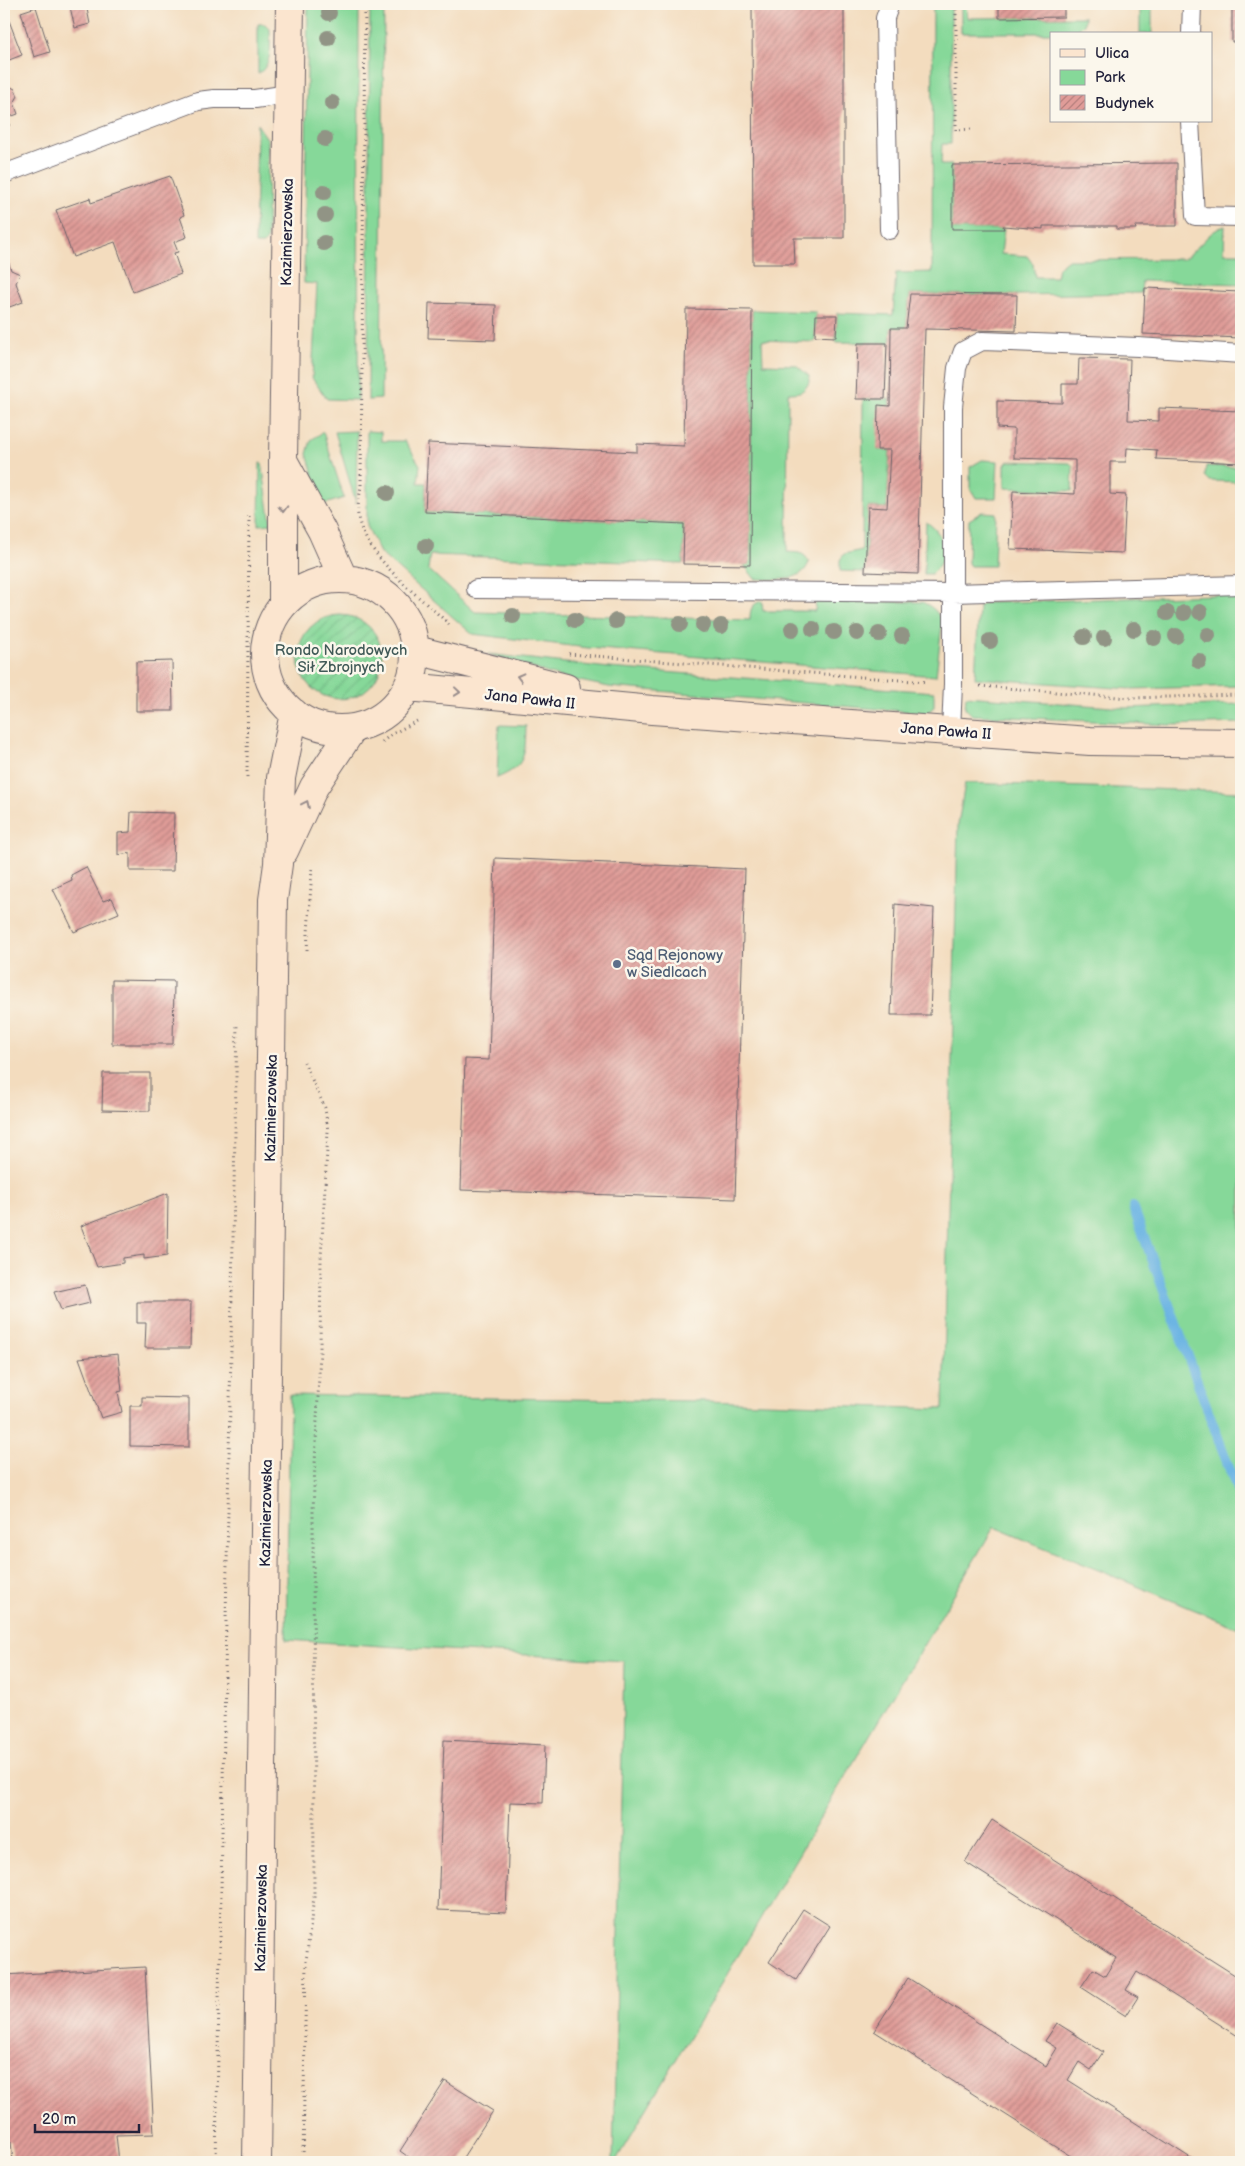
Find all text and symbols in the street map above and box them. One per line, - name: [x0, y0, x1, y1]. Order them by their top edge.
- legend: [1050, 32, 1212, 122]
- text: Ulica: [1095, 44, 1129, 63]
- text: Park: [1095, 68, 1126, 87]
- text: Budynek: [1095, 94, 1154, 113]
- street label: Kazimierzowska: [277, 178, 298, 286]
- one-way arrow: [278, 505, 288, 513]
- park label: Rondo Narodowych Sił Zbrojnych: [275, 641, 407, 677]
- one-way arrow: [515, 672, 524, 683]
- street label: Jana Pawła II: [484, 685, 576, 714]
- one-way arrow: [453, 686, 461, 697]
- street label: Jana Pawła II: [900, 719, 992, 744]
- one-way arrow: [299, 800, 310, 809]
- place label: Sąd Rejonowy w Siedlcach: [627, 946, 723, 982]
- marker: Sąd Rejonowy w Siedlcach: [611, 958, 623, 970]
- street label: Kazimierzowska: [261, 1054, 282, 1162]
- street label: Kazimierzowska: [256, 1459, 277, 1567]
- street label: Kazimierzowska: [251, 1864, 272, 1972]
- scale bar: [35, 2101, 139, 2133]
- text: 20 m: [42, 2110, 76, 2129]

